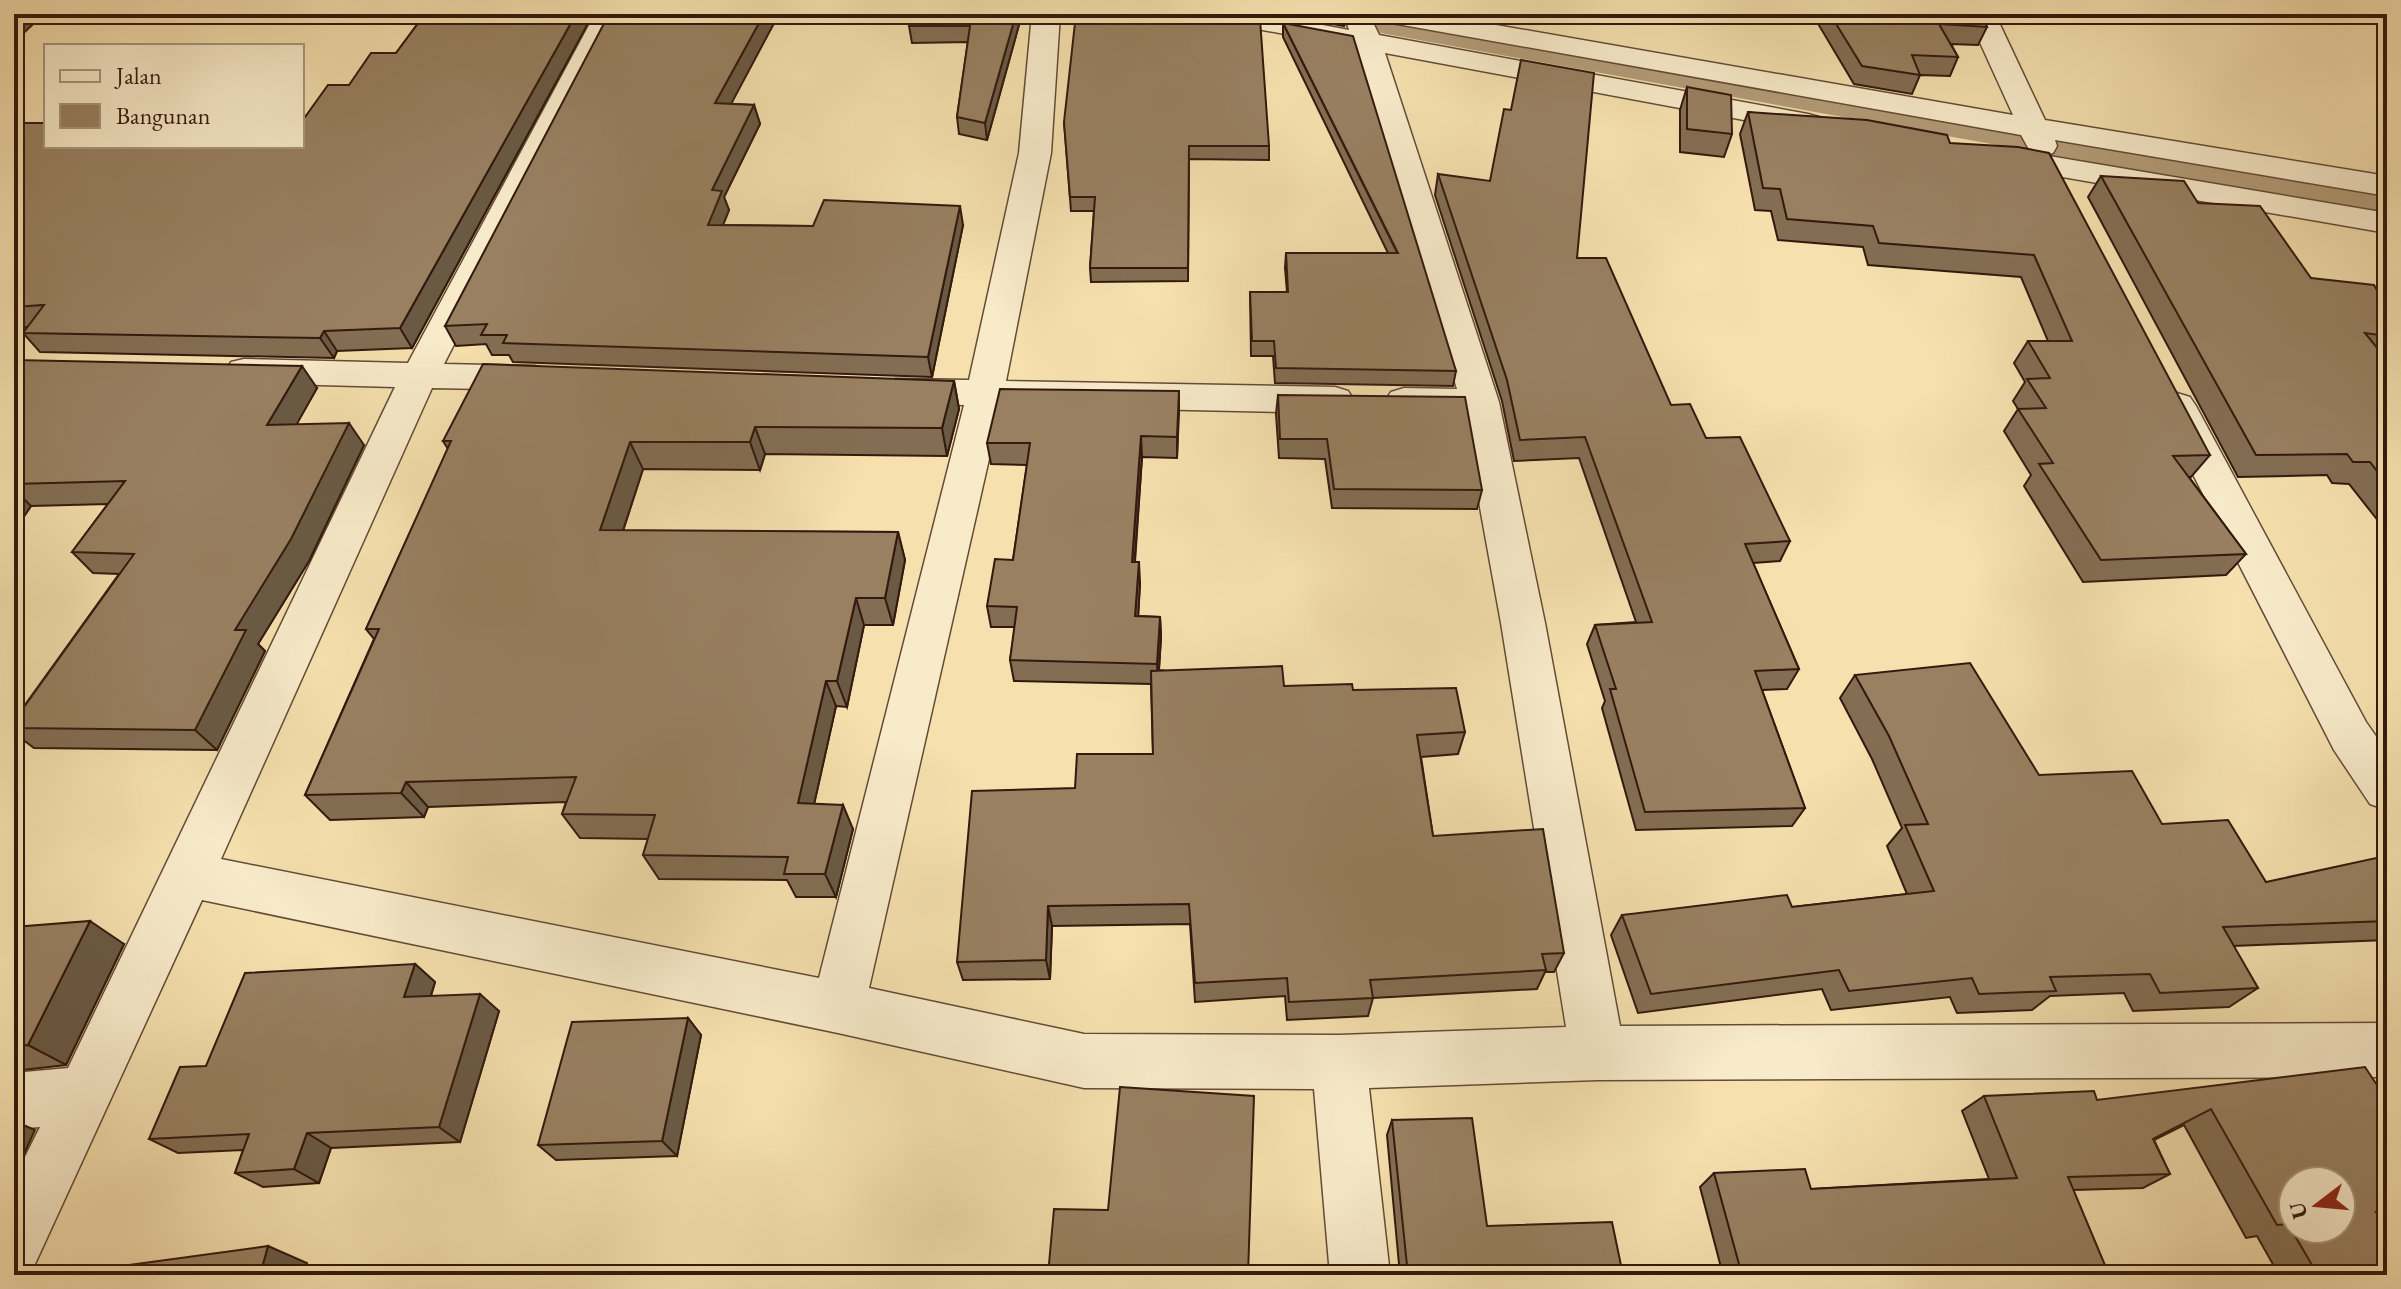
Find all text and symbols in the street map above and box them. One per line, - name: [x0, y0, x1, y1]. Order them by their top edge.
- legend: [44, 44, 304, 148]
- text: Jalan: [114, 60, 162, 91]
- text: Bangunan: [116, 100, 211, 131]
- north arrow: [2277, 1165, 2357, 1245]
- text: U: [2282, 1198, 2314, 1222]

